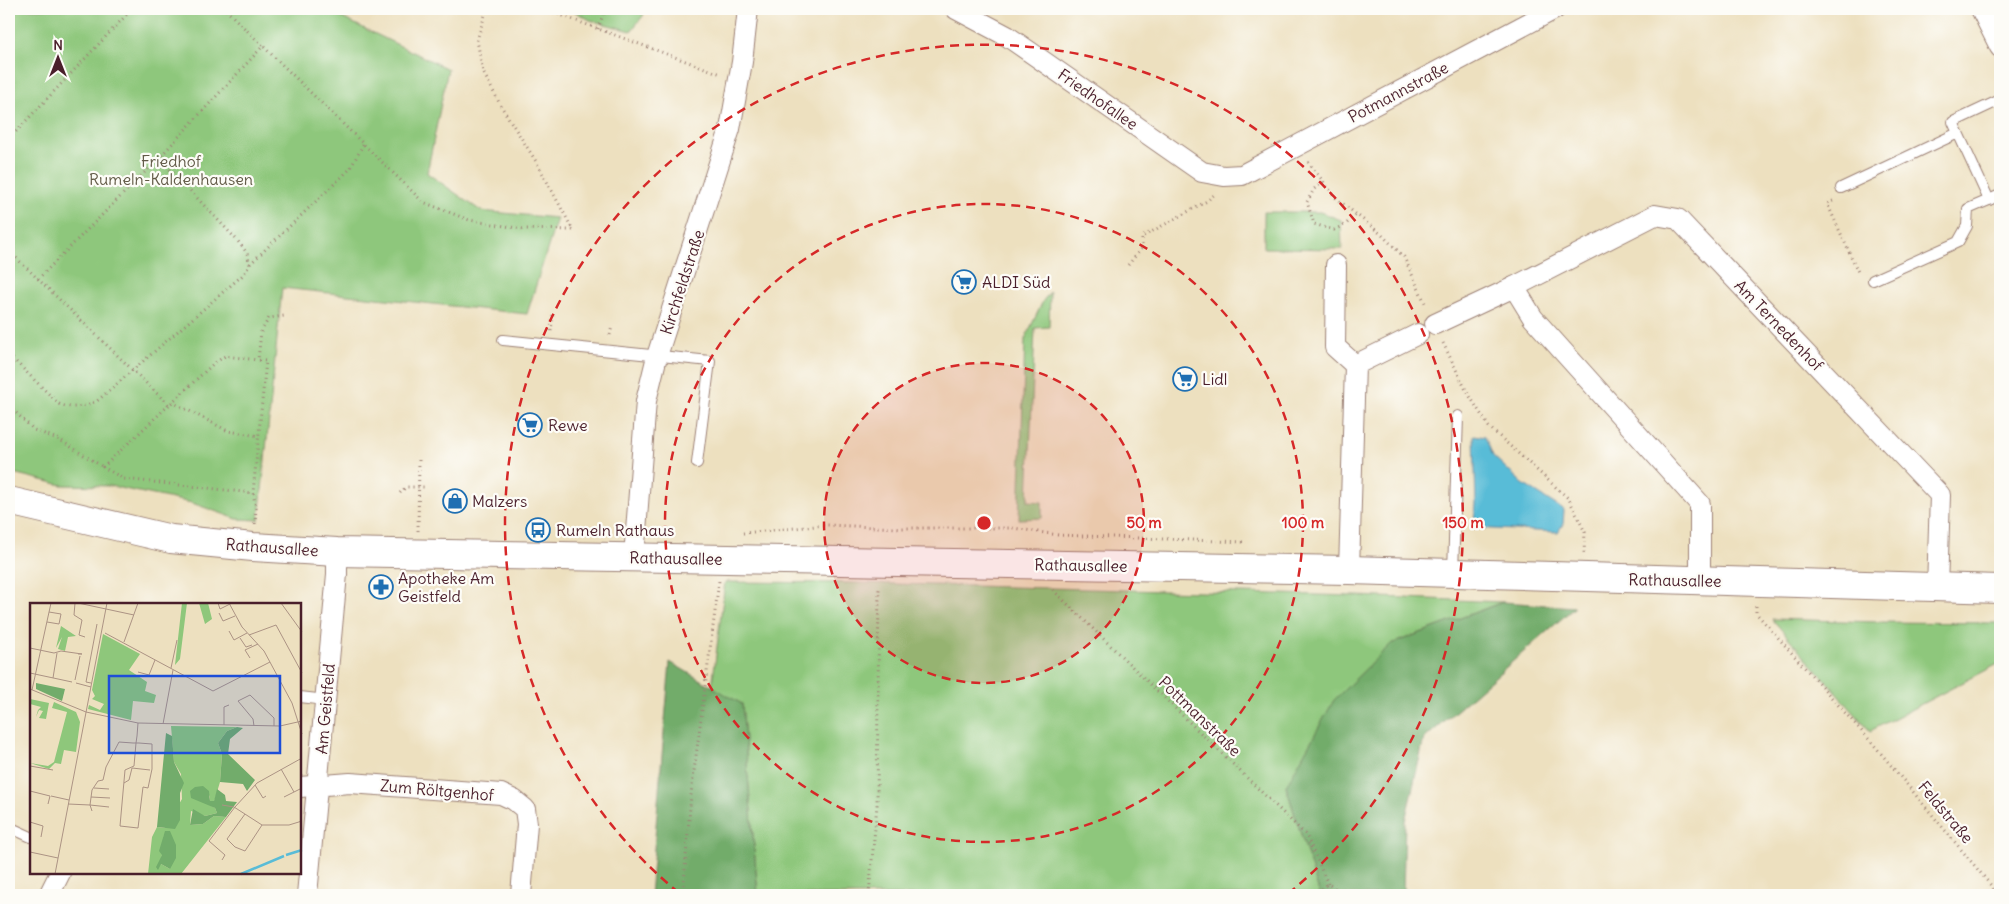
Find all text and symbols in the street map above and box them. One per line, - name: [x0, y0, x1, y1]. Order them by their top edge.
- north arrow: [32, 32, 82, 82]
- text: N: [53, 36, 63, 54]
- street label: Potmannstraße: [1344, 57, 1452, 127]
- street label: Friedhofallee: [1054, 64, 1142, 134]
- park label: Friedhof Rumeln-Kaldenhausen: [89, 151, 253, 189]
- street label: Kirchfeldstraße: [656, 227, 708, 337]
- supermarket icon: ALDI Süd: [951, 269, 977, 295]
- place label: ALDI Süd: [982, 272, 1050, 292]
- street label: Am Ternedenhof: [1730, 275, 1828, 375]
- supermarket icon: Lidl: [1172, 366, 1198, 392]
- place label: Lidl: [1202, 369, 1227, 389]
- supermarket icon: Rewe: [517, 412, 543, 438]
- place label: Rewe: [548, 415, 588, 435]
- shop icon: Malzers: [442, 488, 468, 514]
- place label: Malzers: [472, 491, 527, 511]
- text: 50 m: [1126, 513, 1162, 532]
- text: 100 m: [1282, 513, 1324, 532]
- text: 150 m: [1442, 513, 1484, 532]
- centre of rings: [975, 514, 993, 532]
- bus stop icon: Rumeln Rathaus: [525, 517, 551, 543]
- place label: Rumeln Rathaus: [556, 520, 674, 540]
- street label: Rathausallee: [225, 534, 319, 560]
- street label: Rathausallee: [629, 547, 723, 569]
- street label: Rathausallee: [1034, 554, 1128, 576]
- place label: Apotheke Am Geistfeld: [398, 568, 494, 606]
- street label: Rathausallee: [1628, 569, 1722, 591]
- pharmacy icon: Apotheke Am Geistfeld: [368, 574, 394, 600]
- inset map: [30, 603, 301, 874]
- street label: Am Geistfeld: [311, 663, 339, 755]
- street label: Pottmanstraße: [1155, 672, 1245, 760]
- street label: Zum Röltgenhof: [379, 775, 495, 805]
- street label: Feldstraße: [1914, 777, 1978, 847]

